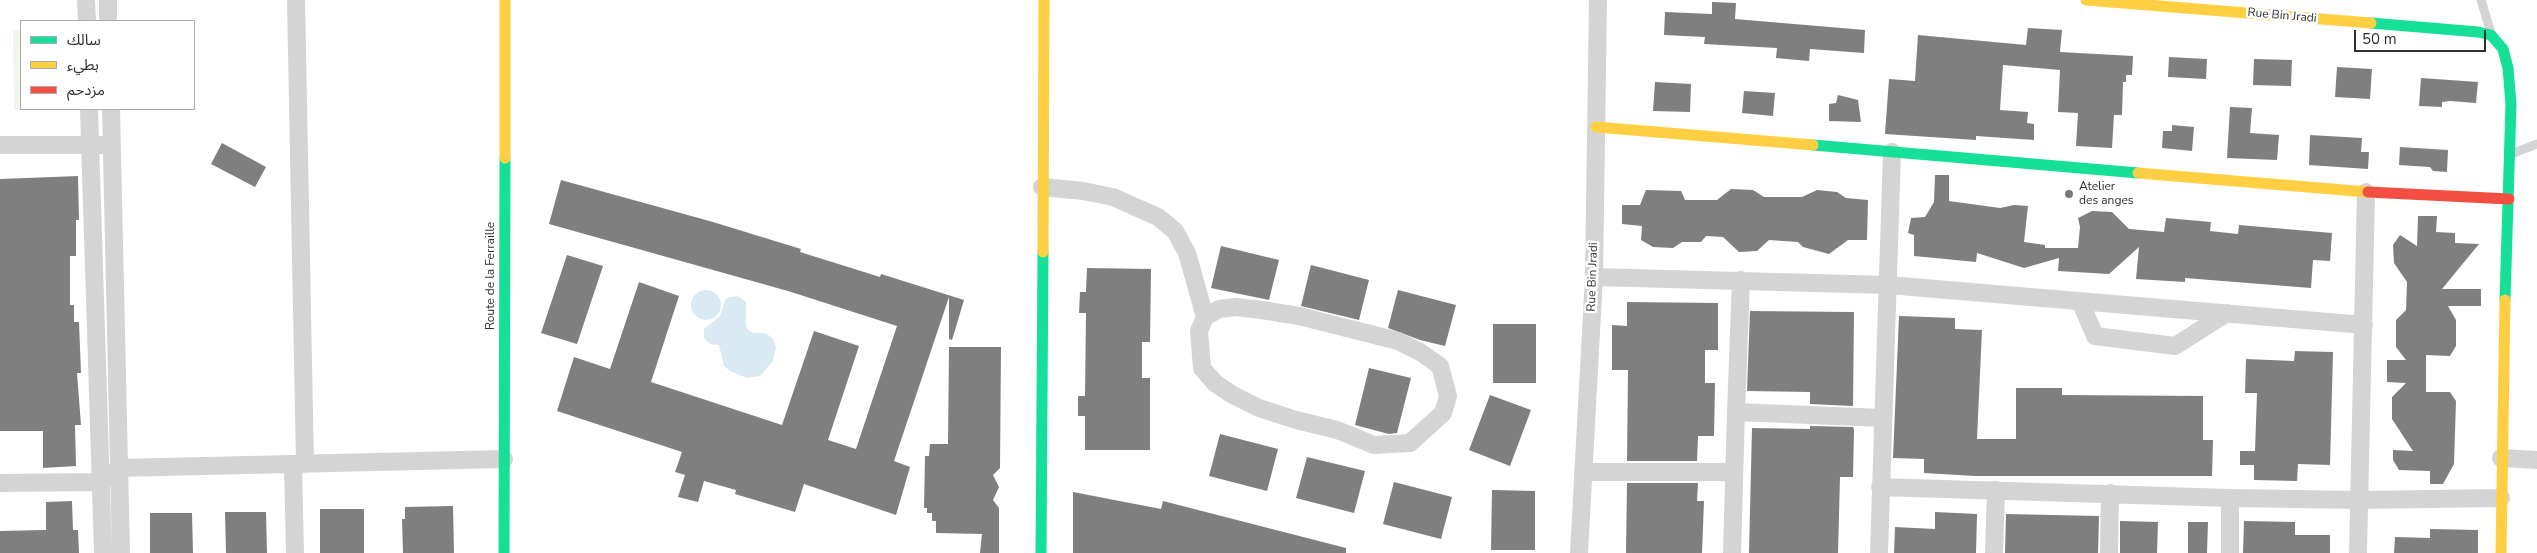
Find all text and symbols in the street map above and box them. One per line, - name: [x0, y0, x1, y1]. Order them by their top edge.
- street label: Rue Bin Jradi: [2247, 6, 2317, 26]
- legend: [20, 20, 195, 110]
- scale bar: [2357, 20, 2490, 52]
- text: 50 m: [2362, 29, 2397, 49]
- text: سالك: [67, 30, 101, 50]
- text: بطيء: [67, 55, 99, 75]
- text: مزدحم: [67, 80, 105, 100]
- place label: Atelier des anges: [2079, 180, 2134, 208]
- marker: Atelier des anges: [2063, 188, 2075, 200]
- street label: Route de la Ferraille: [484, 222, 498, 330]
- street label: Rue Bin Jradi: [1585, 242, 1601, 312]

